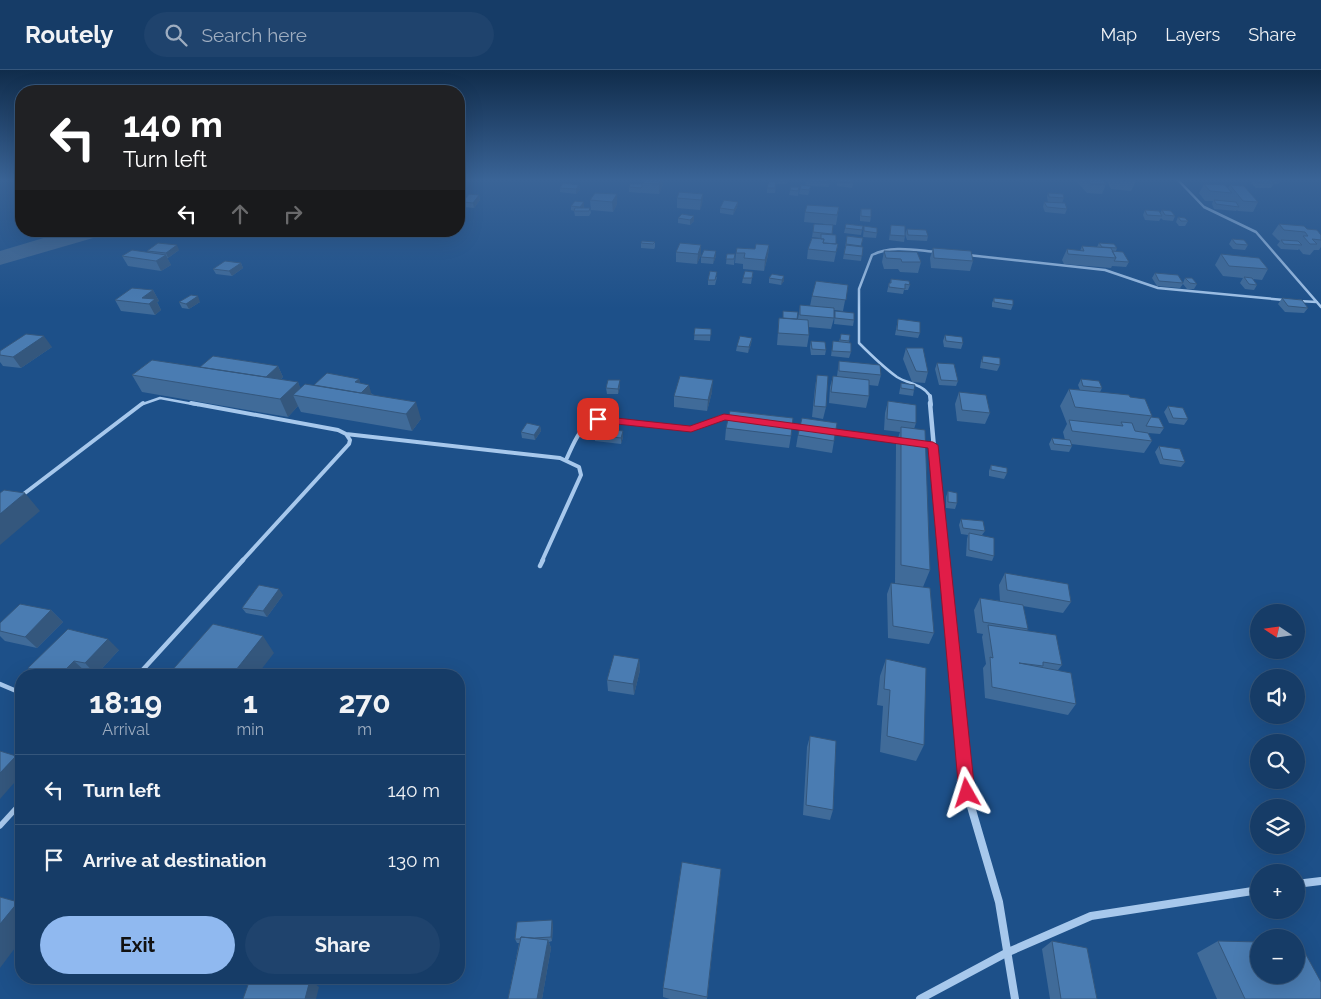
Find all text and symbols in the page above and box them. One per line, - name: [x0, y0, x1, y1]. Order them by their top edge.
- search box: [144, 12, 494, 57]
- text: Routely: [25, 20, 114, 49]
- icon: search: [162, 21, 190, 49]
- text: Search here: [202, 24, 307, 46]
- text: Map: [1101, 24, 1137, 45]
- text: Layers: [1165, 24, 1220, 45]
- text: Share: [1248, 24, 1296, 45]
- text: 140 m: [123, 104, 223, 145]
- icon: left: [40, 105, 105, 170]
- text: Turn left: [123, 146, 207, 172]
- icon: left: [173, 200, 201, 228]
- icon: ahead: [226, 200, 254, 228]
- icon: right: [279, 200, 307, 228]
- pin: [577, 398, 619, 440]
- icon: arrive: [584, 405, 612, 433]
- north arrow: [1250, 604, 1305, 659]
- map controls: [1250, 604, 1305, 984]
- button: sound: [1250, 669, 1305, 724]
- text: 18:19: [89, 685, 162, 720]
- text: 1: [243, 685, 258, 720]
- text: 270: [338, 685, 391, 720]
- text: Arrival: [102, 720, 149, 739]
- text: min: [237, 720, 264, 739]
- text: m: [357, 720, 372, 739]
- button: search: [1250, 734, 1305, 789]
- position arrow: [940, 766, 992, 818]
- icon: left: [40, 776, 68, 804]
- text: Turn left: [83, 779, 160, 801]
- text: 140 m: [388, 779, 440, 801]
- button: layers: [1250, 799, 1305, 854]
- icon: arrive: [40, 846, 68, 874]
- text: Arrive at destination: [83, 849, 267, 871]
- text: 130 m: [388, 849, 440, 871]
- button: +: [1250, 864, 1305, 919]
- button: Exit: [40, 916, 235, 974]
- button: Share: [245, 916, 440, 974]
- button: −: [1250, 929, 1305, 984]

